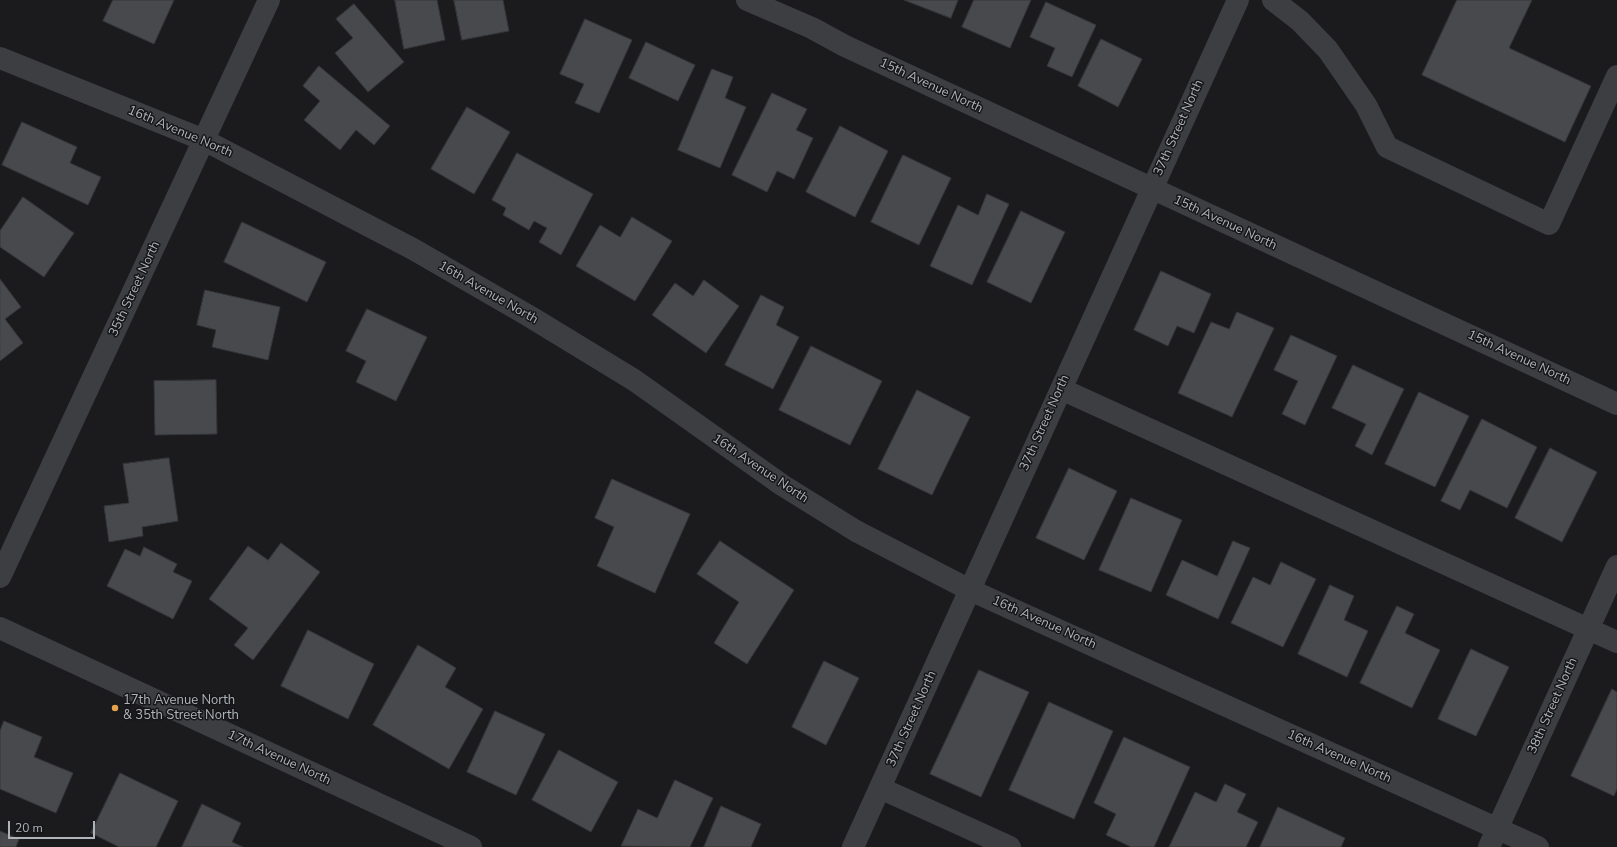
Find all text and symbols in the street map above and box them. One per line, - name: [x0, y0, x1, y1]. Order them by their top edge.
- street label: 15th Avenue North: [877, 55, 985, 117]
- street label: 37th Street North: [1151, 78, 1207, 178]
- street label: 16th Avenue North: [125, 103, 235, 161]
- street label: 15th Avenue North: [1171, 192, 1279, 254]
- street label: 35th Street North: [106, 239, 164, 339]
- street label: 16th Avenue North: [435, 258, 541, 328]
- street label: 15th Avenue North: [1465, 327, 1573, 389]
- street label: 37th Street North: [1017, 373, 1073, 473]
- street label: 16th Avenue North: [709, 431, 811, 507]
- street label: 16th Avenue North: [990, 593, 1098, 653]
- street label: 38th Street North: [1525, 656, 1581, 756]
- street label: 37th Street North: [884, 669, 940, 769]
- place label: 17th Avenue North & 35th Street North: [123, 693, 239, 724]
- marker: 17th Avenue North & 35th Street North: [110, 703, 120, 713]
- street label: 17th Avenue North: [225, 727, 333, 789]
- street label: 16th Avenue North: [1285, 727, 1393, 787]
- scale bar: [10, 813, 97, 839]
- text: 20 m: [15, 820, 43, 836]

